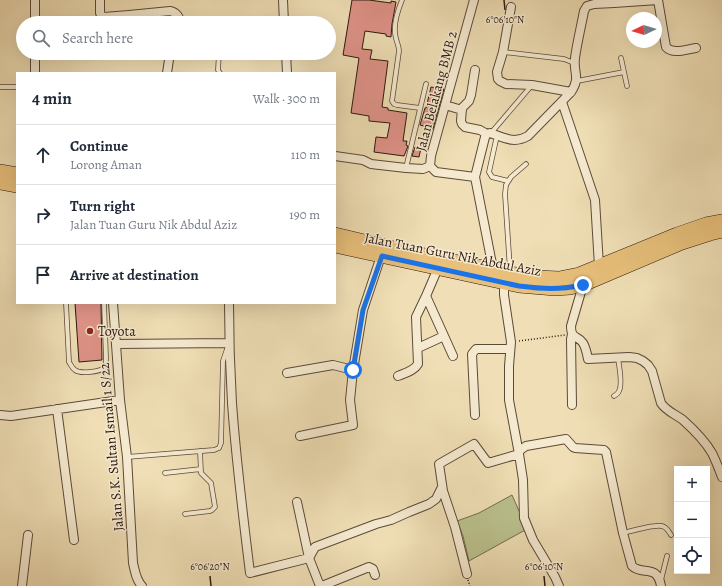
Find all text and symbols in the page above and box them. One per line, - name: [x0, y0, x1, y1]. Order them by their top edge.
- north arrow: [626, 12, 662, 48]
- text: 6°06'10"N: [486, 13, 524, 26]
- search box: [16, 16, 336, 60]
- icon: search: [30, 27, 52, 49]
- text: Search here: [62, 28, 133, 48]
- street label: Jalan Belakang BMB 2: [411, 28, 462, 154]
- text: 4 min: [32, 87, 72, 110]
- text: Walk · 300 m: [253, 90, 320, 107]
- text: Continue: [70, 136, 128, 156]
- icon: ahead: [32, 144, 54, 166]
- text: 110 m: [291, 146, 320, 163]
- text: Lorong Aman: [70, 156, 142, 173]
- text: Turn right: [70, 196, 135, 216]
- icon: right: [32, 204, 54, 226]
- text: 190 m: [289, 206, 320, 223]
- text: Jalan Tuan Guru Nik Abdul Aziz: [70, 216, 237, 233]
- street label: Jalan Tuan Guru Nik Abdul Aziz: [363, 228, 543, 281]
- icon: arrive: [32, 264, 54, 286]
- text: Arrive at destination: [70, 265, 199, 285]
- route end: [574, 276, 592, 294]
- place label: Toyota: [98, 322, 136, 341]
- marker: Toyota: [85, 326, 95, 336]
- route start: [344, 361, 362, 379]
- street label: Jalan S.K. Sultan Ismail 1 S/22: [95, 362, 128, 532]
- map controls: [674, 466, 710, 574]
- button: +: [674, 466, 710, 502]
- button: −: [674, 502, 710, 538]
- button: locate: [674, 538, 710, 574]
- text: 6°06'20"N: [190, 560, 230, 573]
- text: 6°06'10"N: [525, 560, 563, 573]

